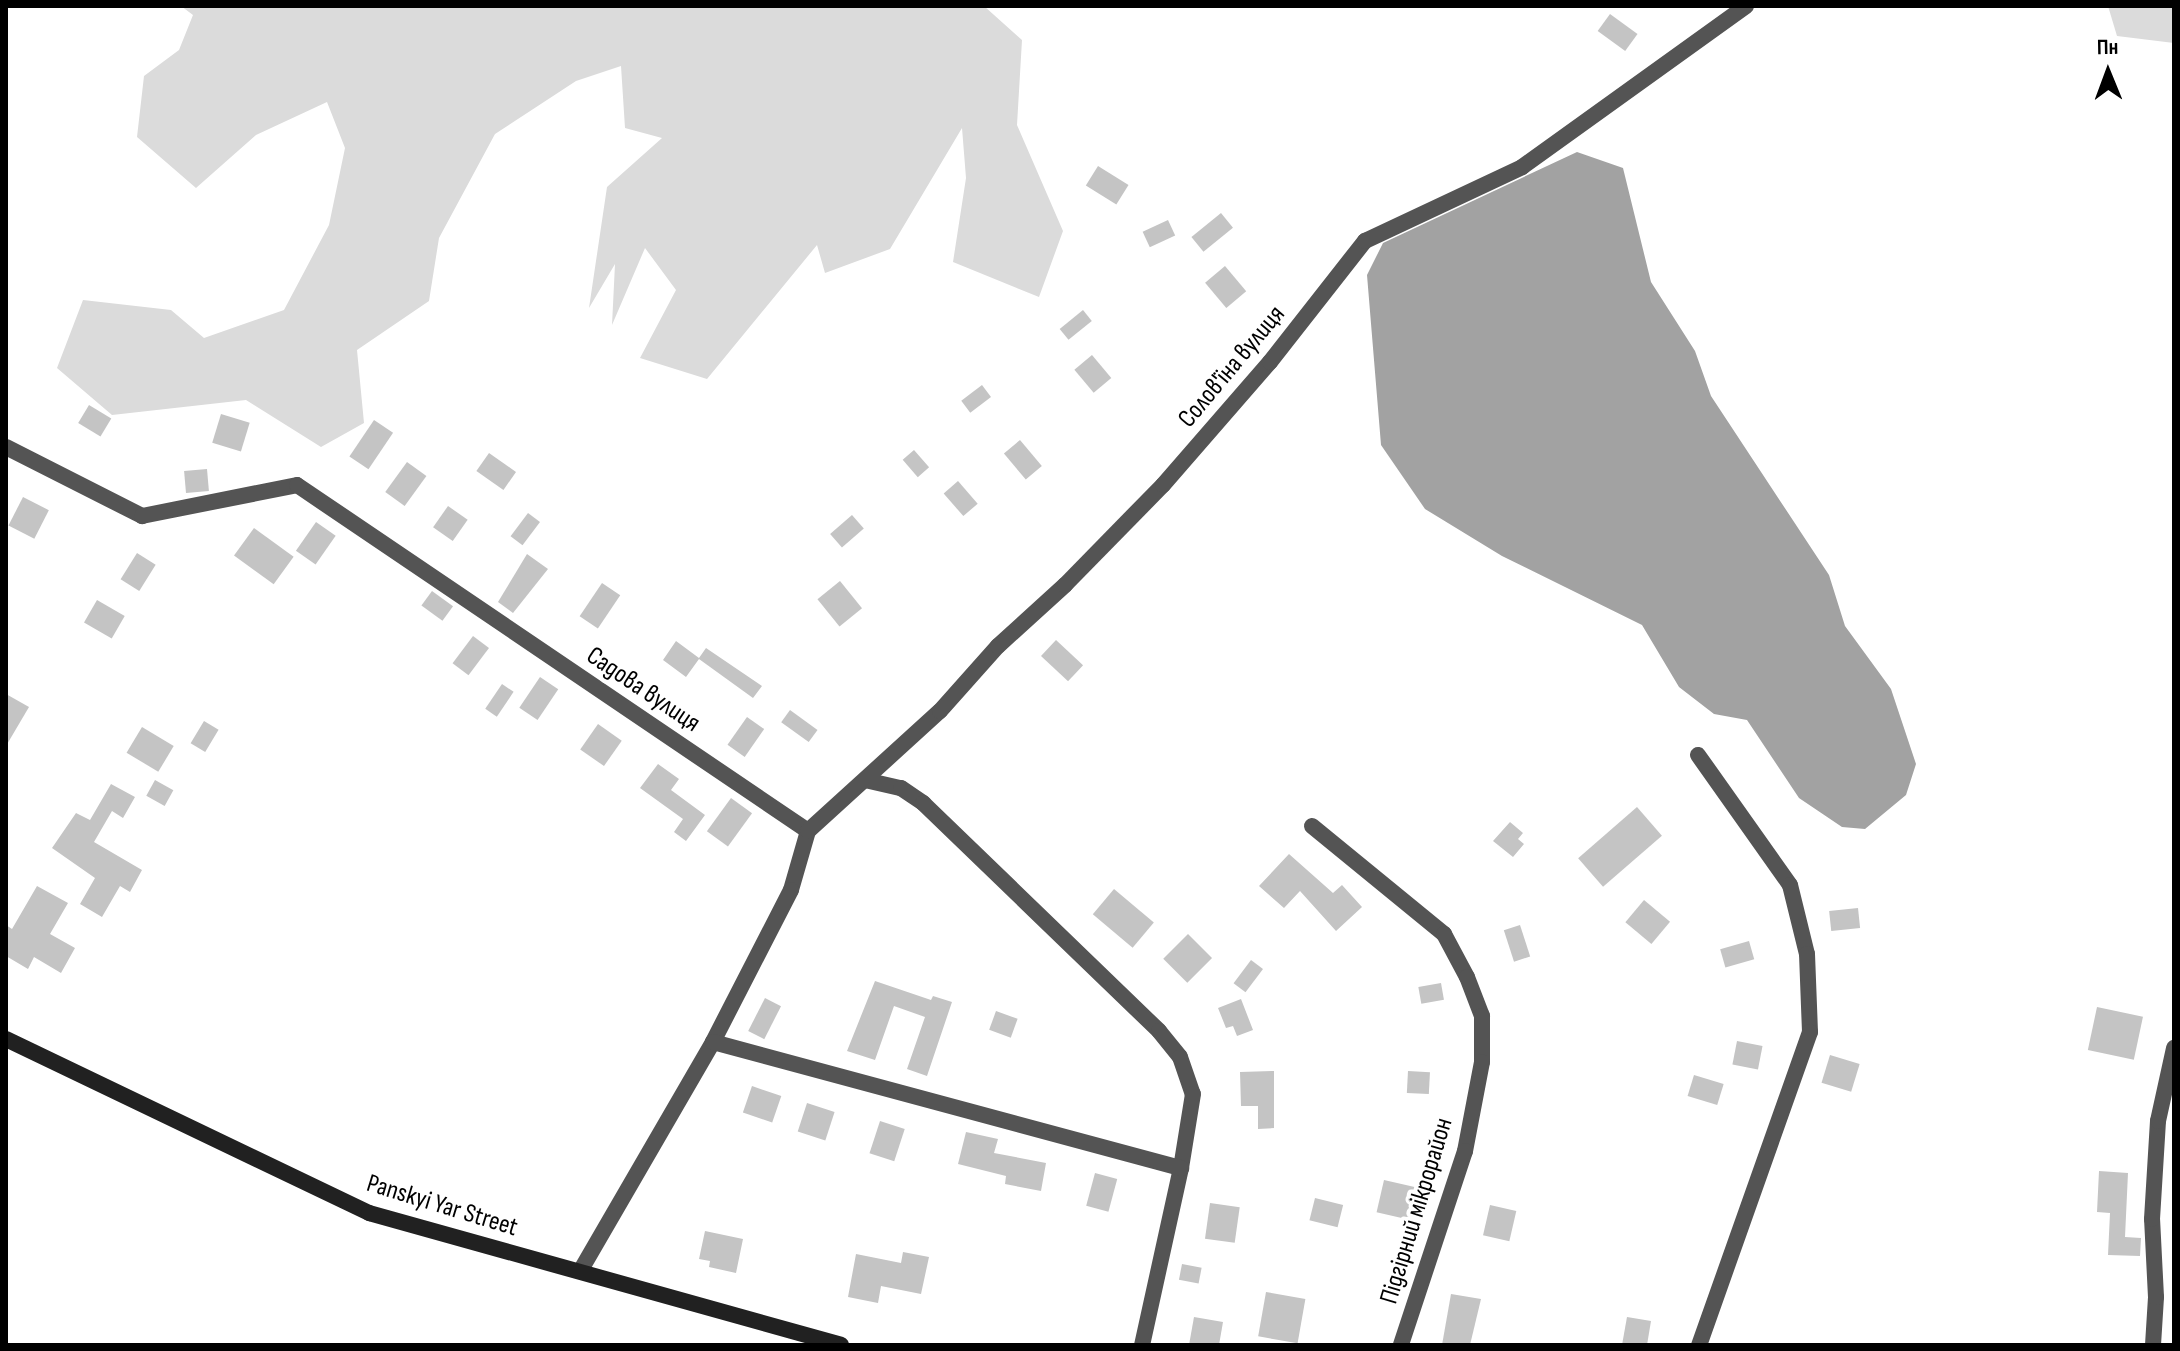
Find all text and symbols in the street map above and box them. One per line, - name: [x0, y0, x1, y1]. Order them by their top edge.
- north arrow: [2068, 32, 2148, 112]
- text: Пн: [2097, 34, 2118, 61]
- street label: Солов'їна вулиця: [1172, 300, 1292, 434]
- street label: Садова вулиця: [580, 641, 706, 739]
- street label: Підгірний мікрорайон: [1374, 1114, 1460, 1308]
- street label: Panskyi Yar Street: [363, 1168, 521, 1244]

